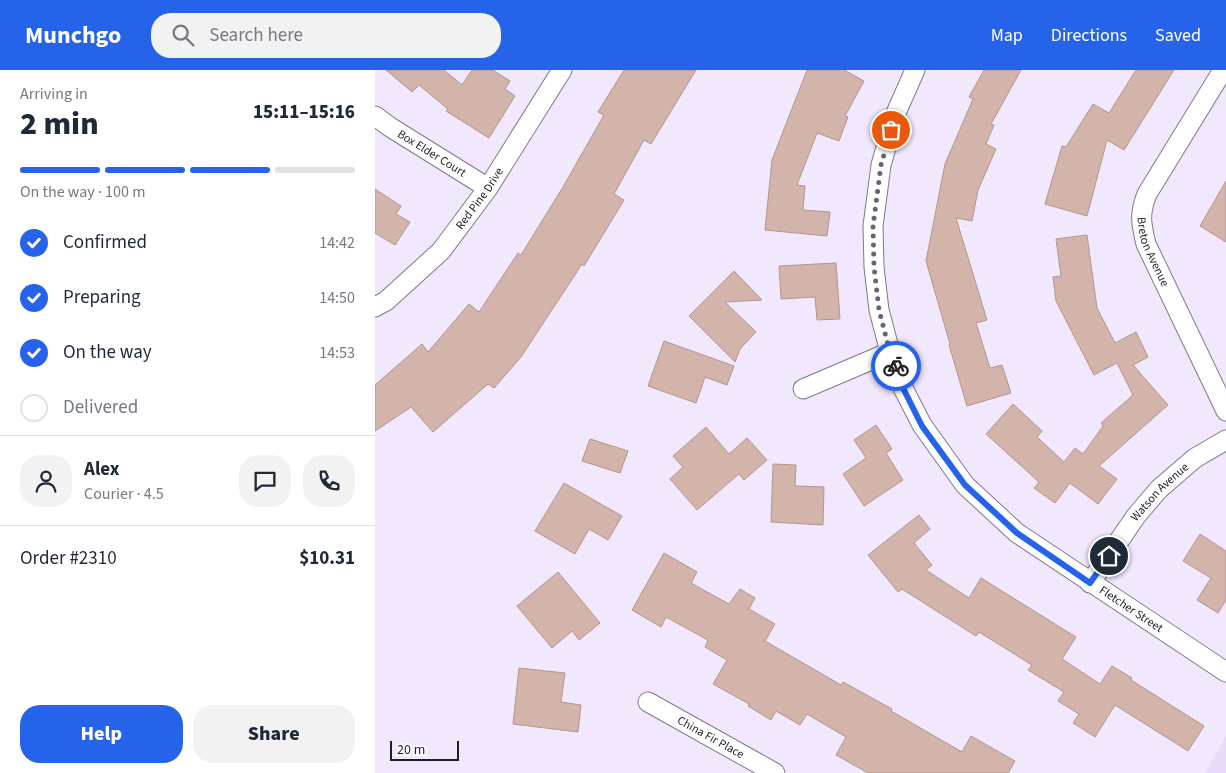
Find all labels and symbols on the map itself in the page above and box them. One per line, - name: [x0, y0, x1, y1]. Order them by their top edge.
- pin: [870, 109, 912, 151]
- street label: Box Elder Court: [394, 126, 469, 181]
- street label: Red Pine Drive: [452, 164, 508, 233]
- street label: Breton Avenue: [1133, 217, 1173, 290]
- courier: [871, 341, 921, 391]
- street label: Watson Avenue: [1127, 459, 1193, 525]
- pin: [1088, 535, 1130, 577]
- street label: Fletcher Street: [1096, 582, 1166, 637]
- street label: China Fir Place: [674, 712, 747, 763]
- scale bar: [390, 738, 459, 761]

